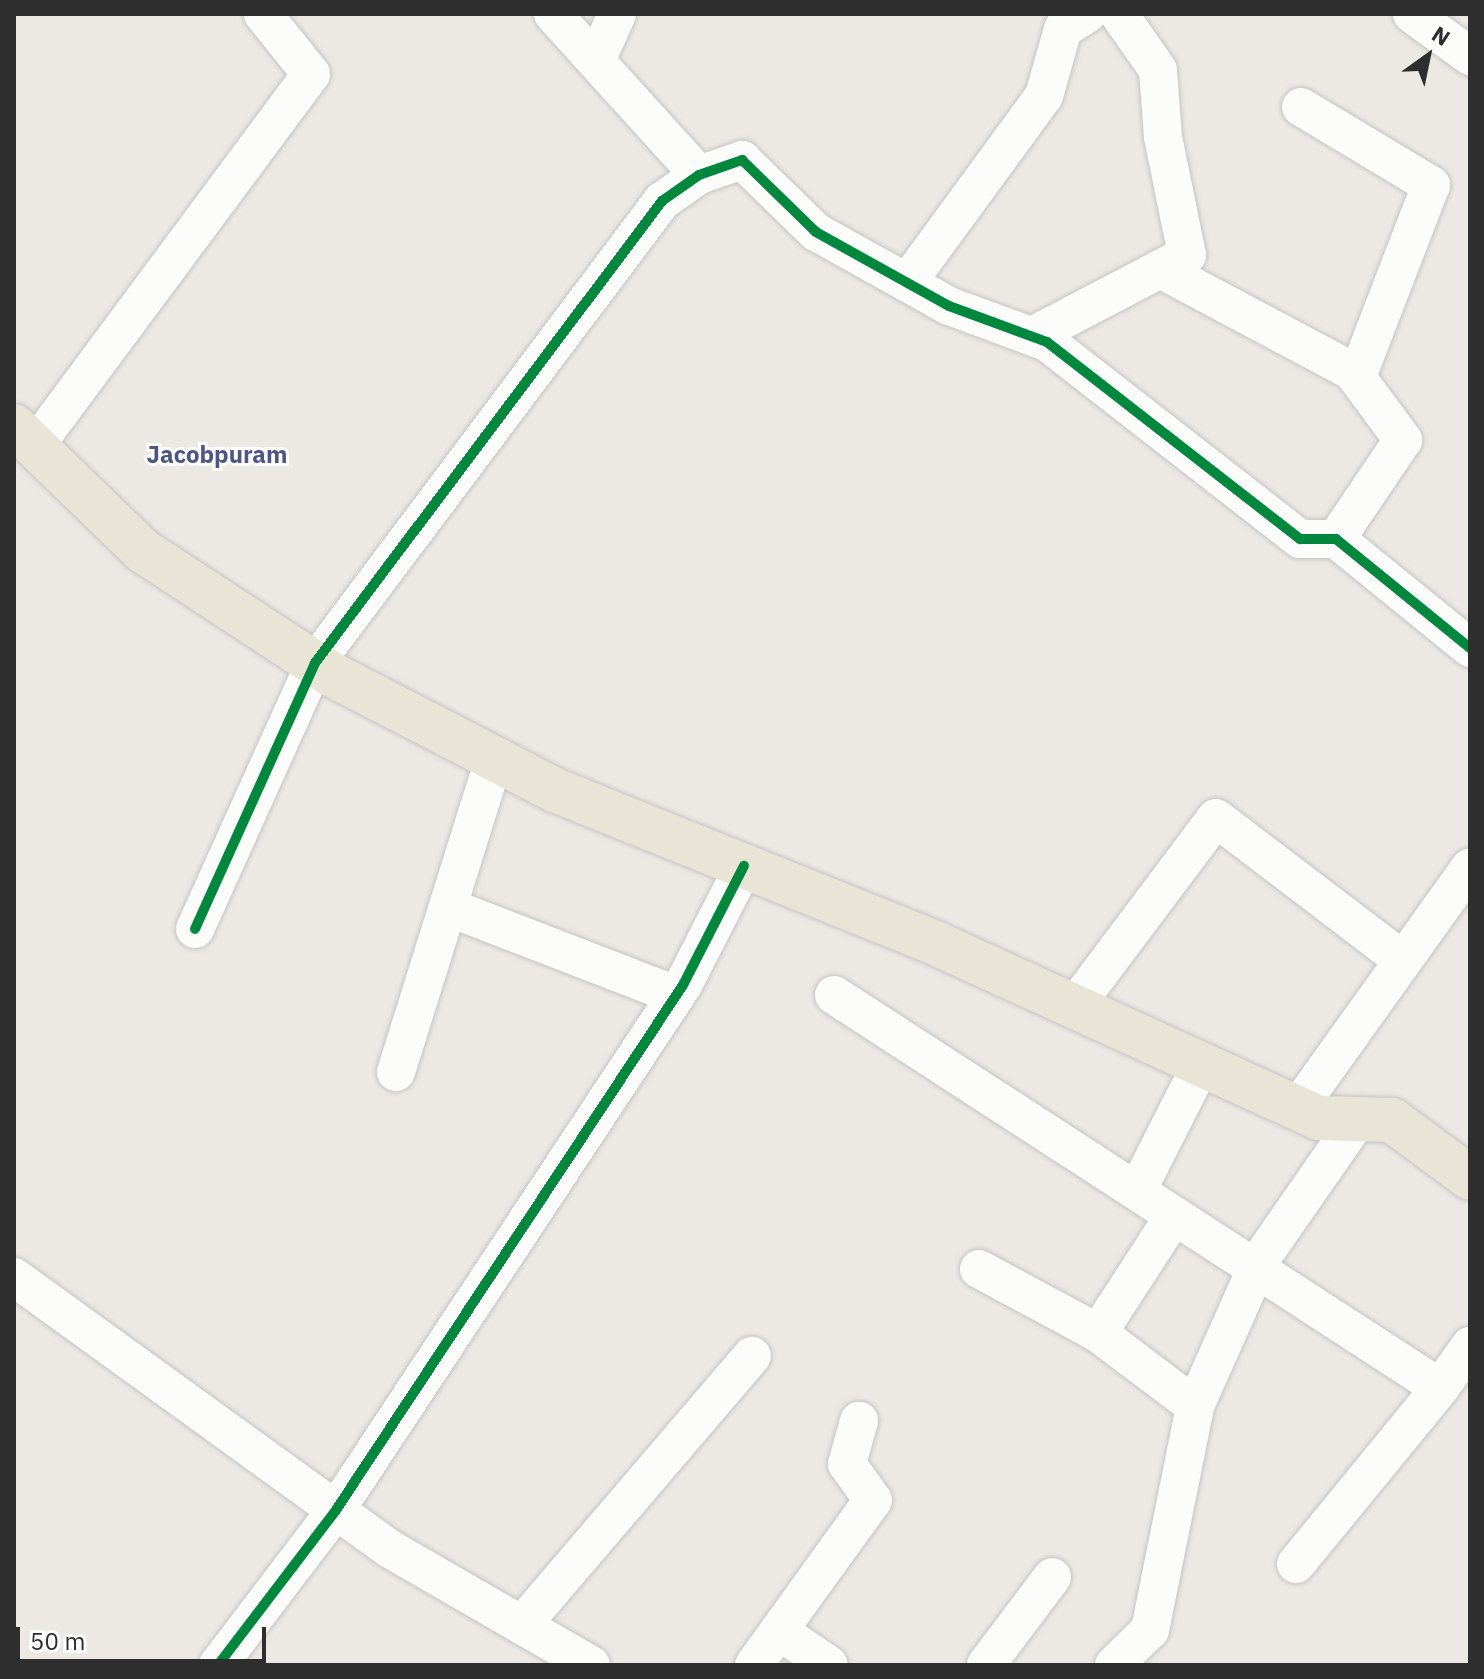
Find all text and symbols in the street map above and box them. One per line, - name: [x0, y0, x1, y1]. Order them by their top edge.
- north arrow: [1388, 16, 1468, 96]
- text: N: [1427, 19, 1456, 52]
- district label: Jacobpuram: [147, 441, 287, 469]
- scale bar: [20, 1611, 270, 1661]
- text: 50 m: [30, 1625, 85, 1657]

